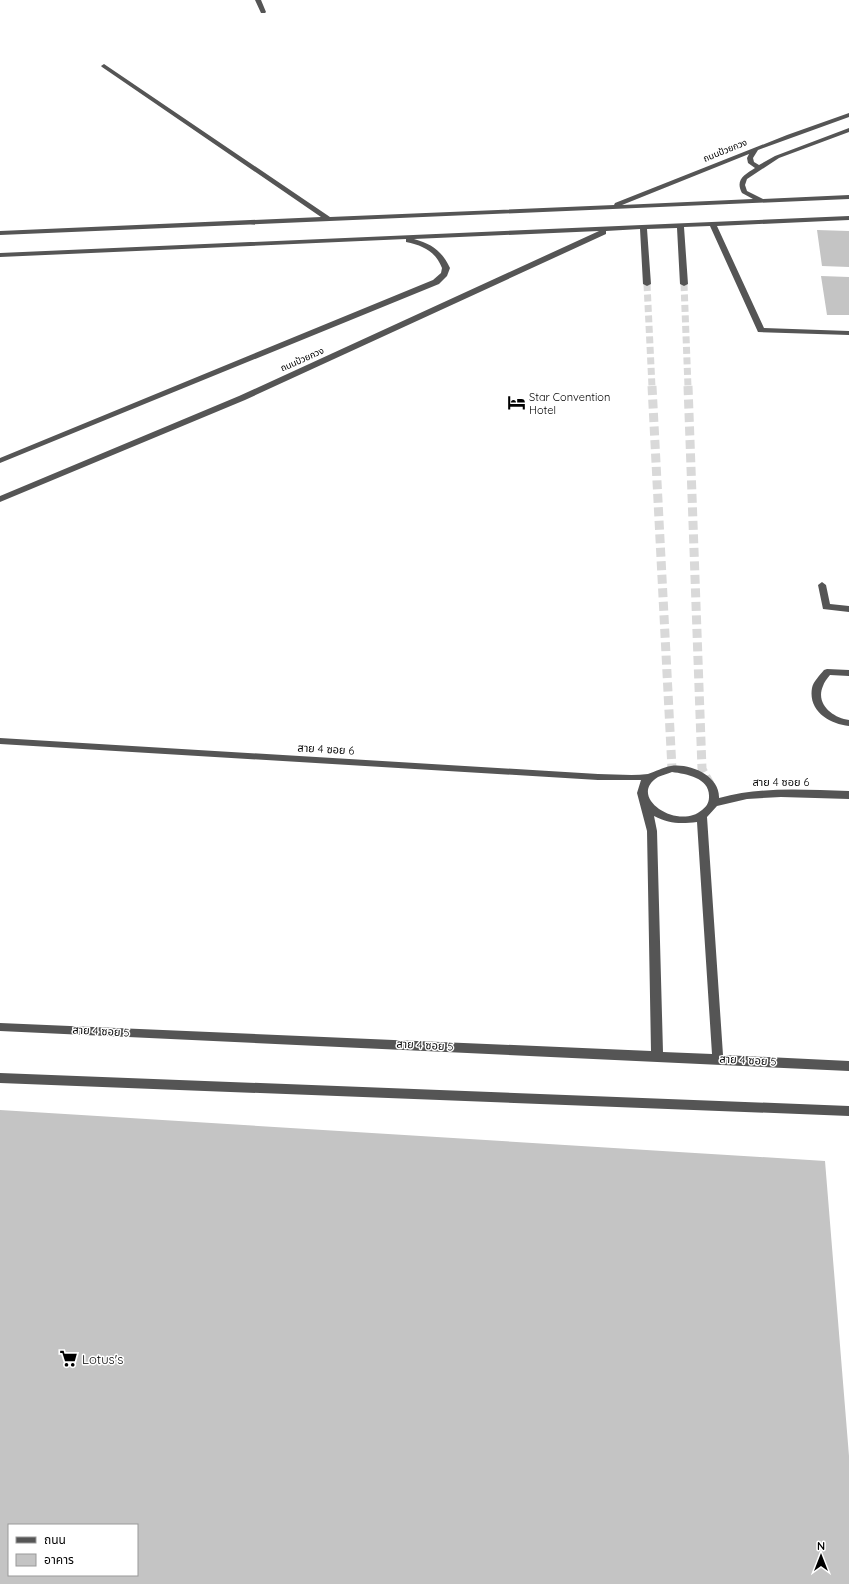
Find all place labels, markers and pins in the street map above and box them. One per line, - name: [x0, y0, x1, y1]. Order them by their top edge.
- place label: Star Convention Hotel: [529, 390, 610, 417]
- hotel icon: Star Convention Hotel: [506, 393, 526, 413]
- supermarket icon: Lotus's: [59, 1349, 79, 1369]
- place label: Lotus's: [82, 1351, 123, 1367]

